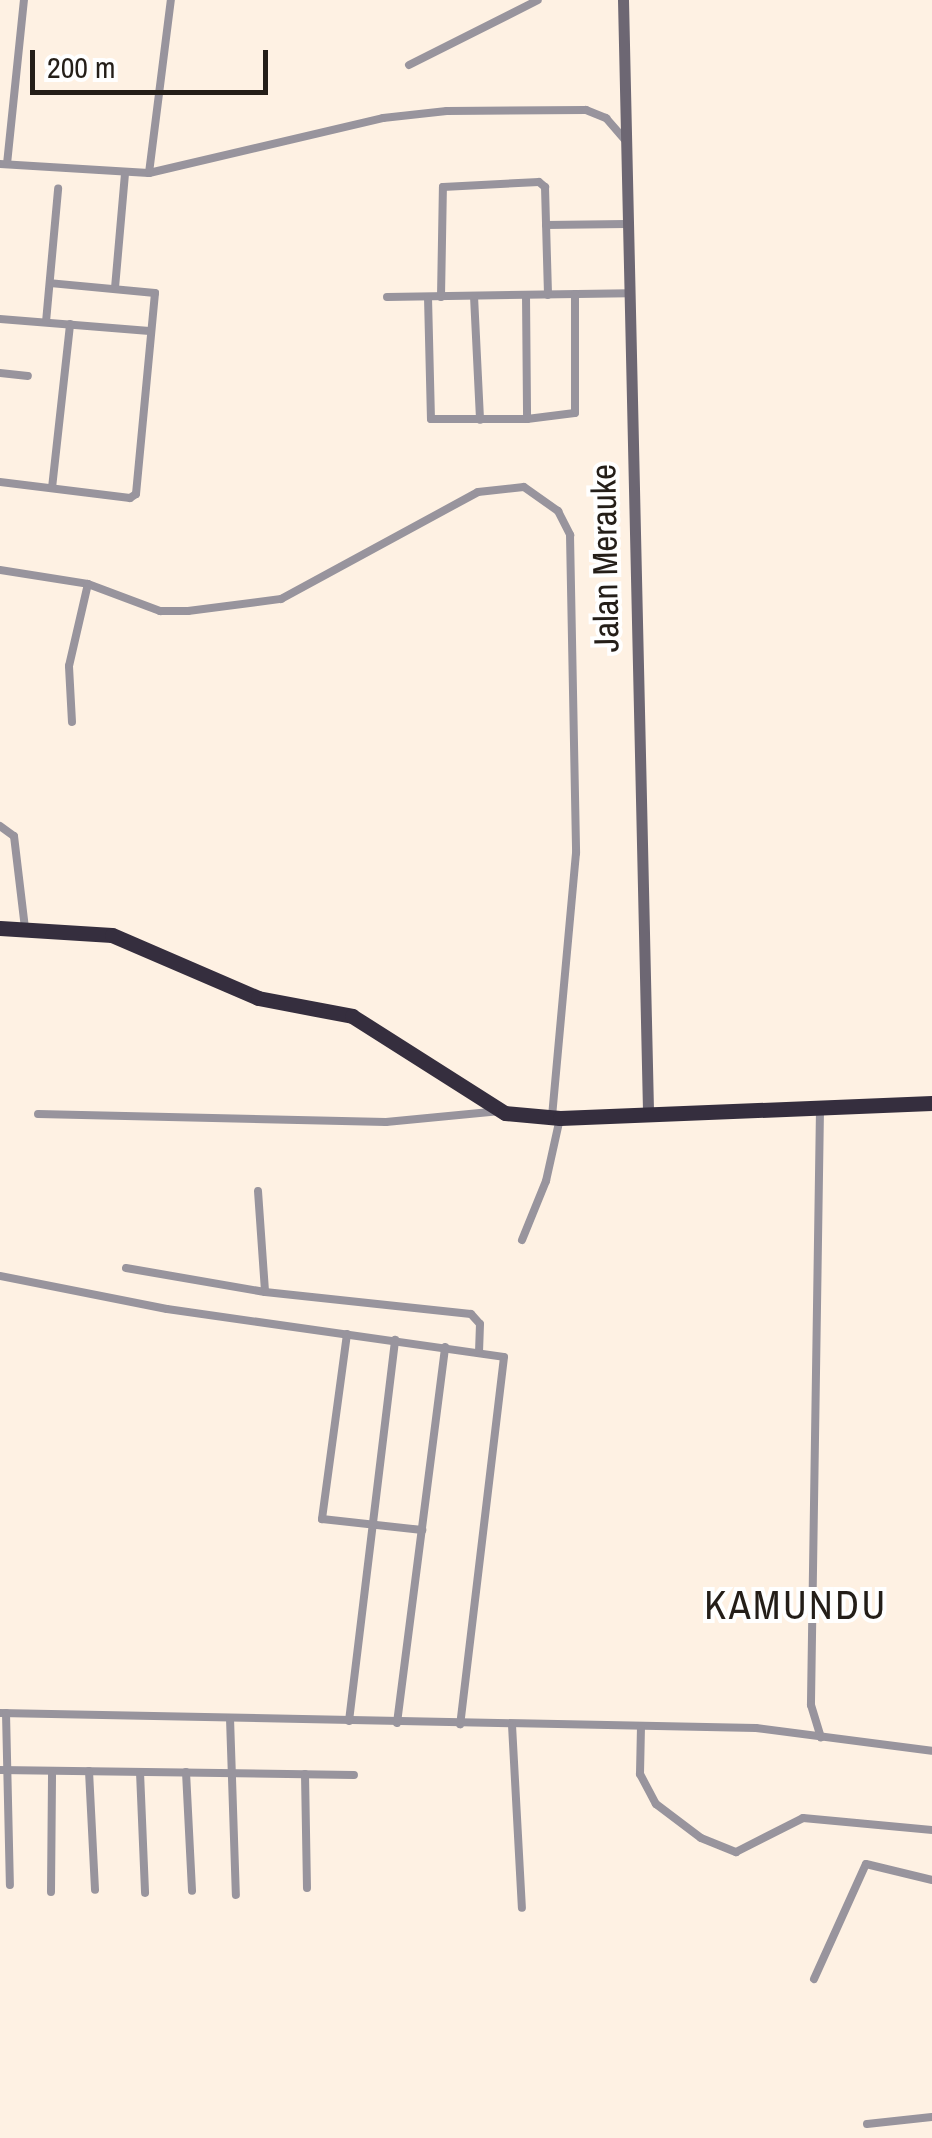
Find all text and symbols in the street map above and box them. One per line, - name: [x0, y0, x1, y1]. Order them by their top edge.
- scale bar: [35, 30, 272, 92]
- text: 200 m: [47, 47, 115, 87]
- street label: Jalan Merauke: [582, 464, 628, 652]
- district label: KAMUNDU: [704, 1581, 888, 1629]

